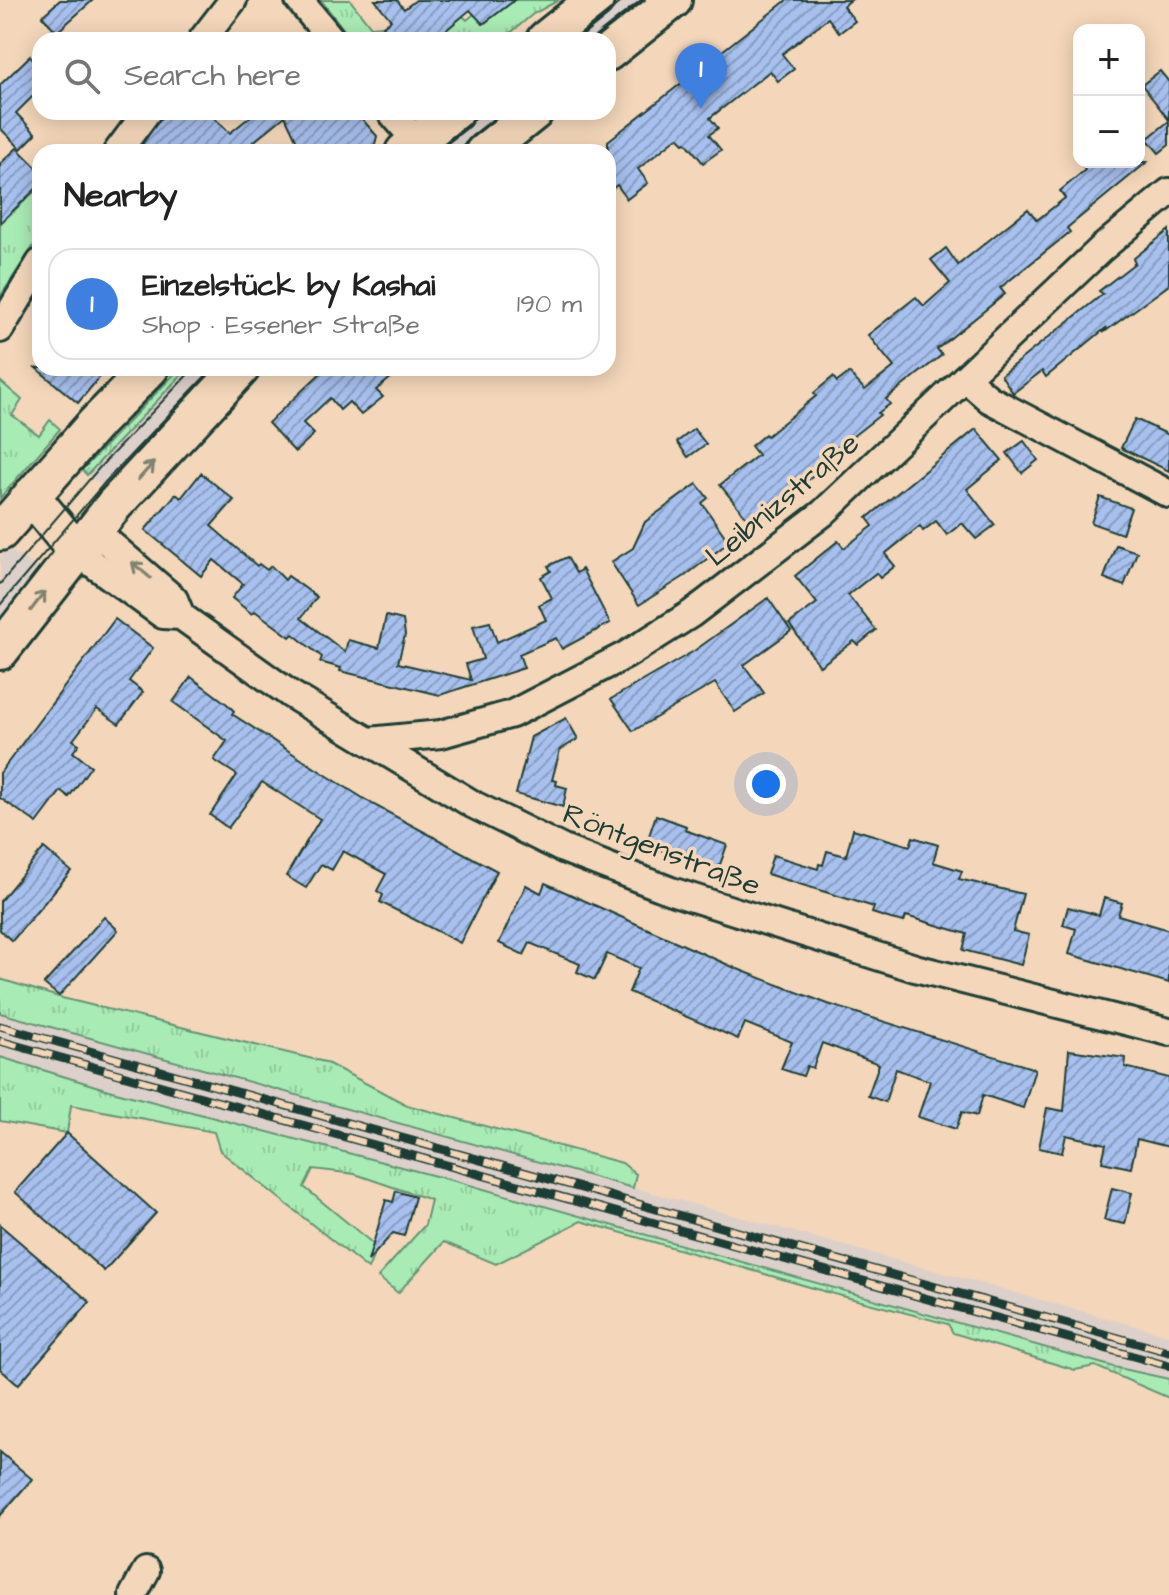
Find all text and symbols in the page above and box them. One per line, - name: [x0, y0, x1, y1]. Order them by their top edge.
- map controls: [1073, 24, 1145, 168]
- button: +: [1073, 24, 1145, 96]
- search box: [32, 32, 616, 120]
- pin: 1: [675, 43, 727, 109]
- icon: search: [60, 54, 104, 98]
- text: Search here: [124, 55, 301, 97]
- button: −: [1073, 96, 1145, 168]
- text: Nearby: [64, 172, 178, 220]
- text: Einzelstück by Kashai: [142, 265, 435, 307]
- text: 1: [90, 286, 94, 322]
- text: 190 m: [517, 286, 582, 322]
- text: Shop · Essener Straße: [142, 307, 420, 343]
- street label: Leibnizstraße: [697, 423, 869, 577]
- one-way arrow: [136, 462, 154, 482]
- one-way arrow: [131, 562, 152, 580]
- one-way arrow: [30, 591, 47, 612]
- your location: [746, 764, 786, 804]
- street label: Röntgenstraße: [556, 793, 767, 908]

